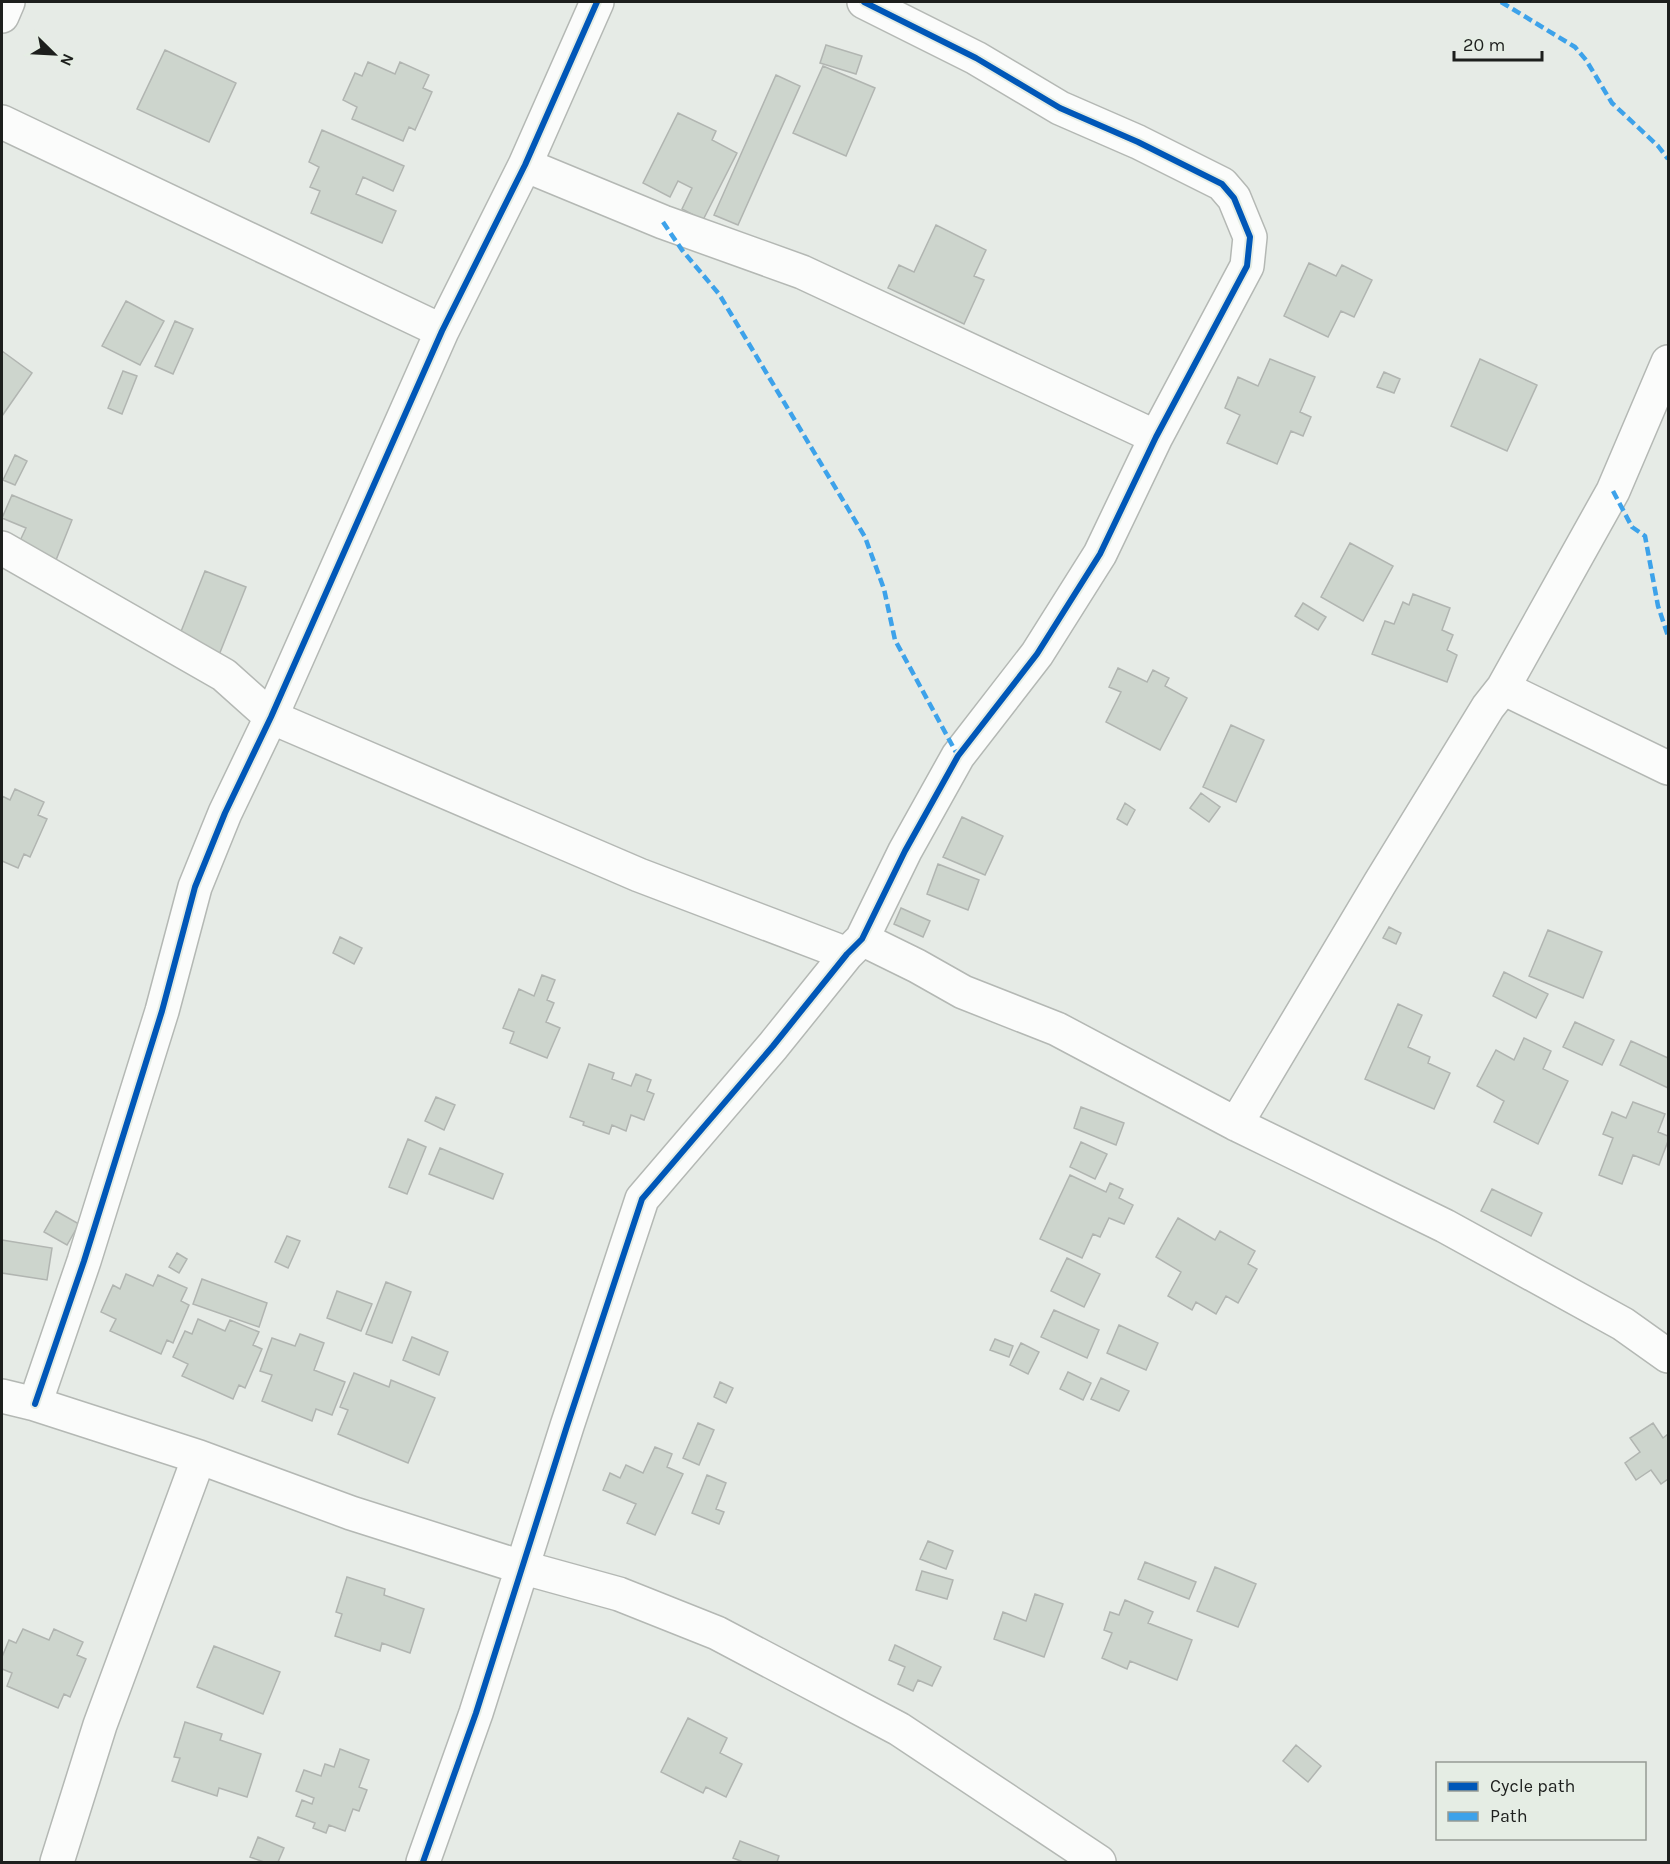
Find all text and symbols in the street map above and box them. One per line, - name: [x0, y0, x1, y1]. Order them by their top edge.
- north arrow: [24, 24, 84, 84]
- scale bar: [1454, 24, 1542, 62]
- text: 20 m: [1463, 34, 1505, 56]
- text: N: [56, 51, 78, 69]
- legend: [1436, 1762, 1646, 1840]
- text: Cycle path: [1490, 1775, 1575, 1797]
- text: Path: [1490, 1805, 1528, 1827]

